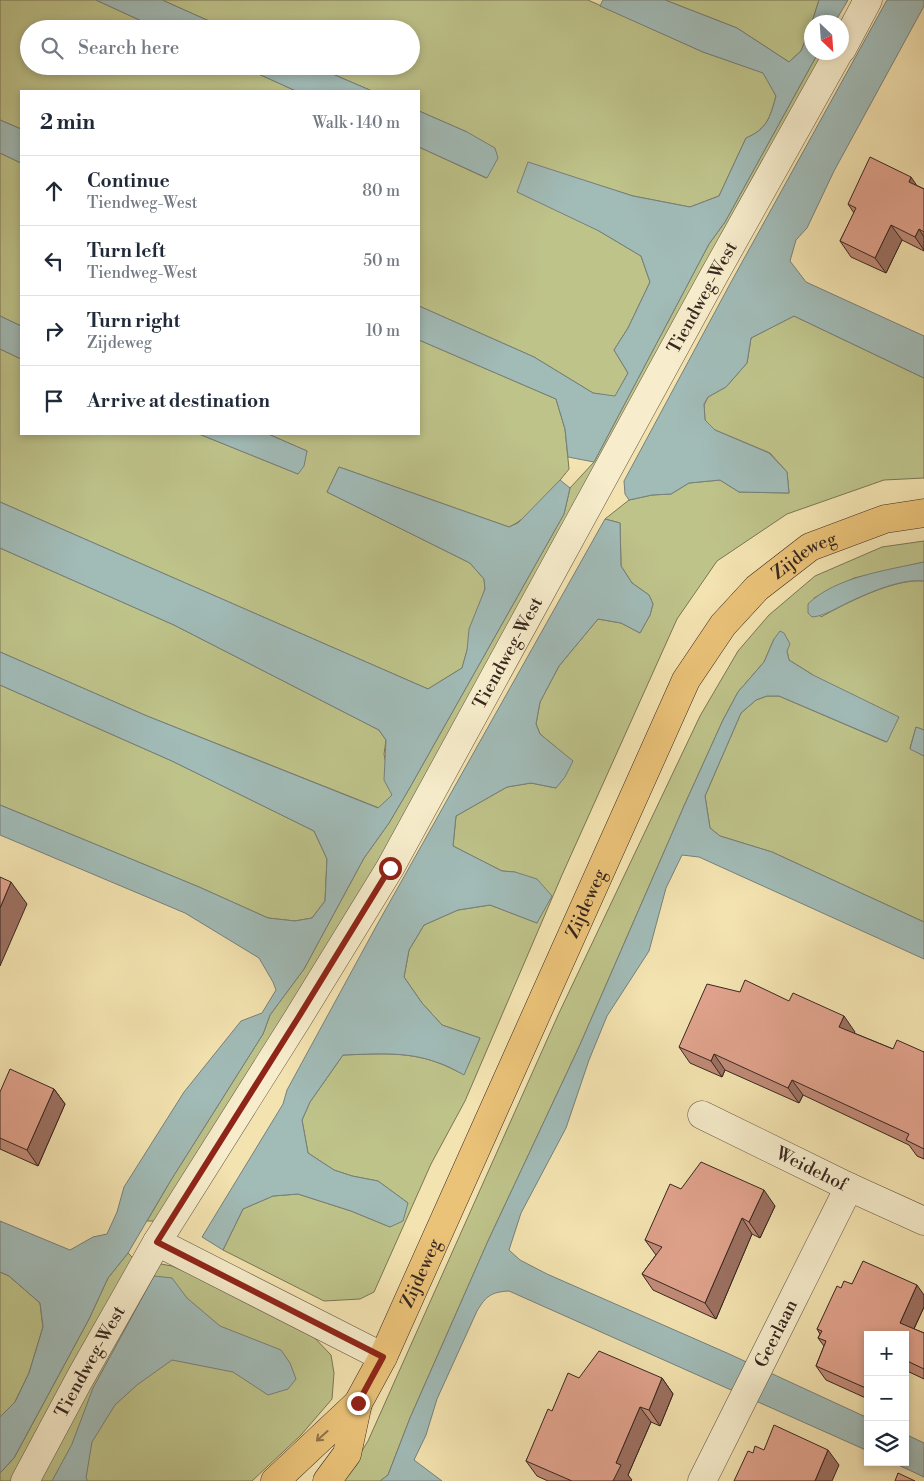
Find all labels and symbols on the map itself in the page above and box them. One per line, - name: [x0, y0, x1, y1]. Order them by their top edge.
- north arrow: [804, 15, 849, 60]
- street label: Tiendweg-West: [662, 237, 743, 358]
- street label: Zijdeweg: [767, 527, 840, 585]
- street label: Tiendweg-West: [468, 592, 548, 713]
- route start: [379, 857, 402, 880]
- street label: Zijdeweg: [561, 865, 612, 942]
- street label: Weidehof: [771, 1141, 852, 1197]
- street label: Zijdeweg: [396, 1235, 447, 1311]
- street label: Geerlaan: [750, 1296, 803, 1372]
- street label: Tiendweg-West: [50, 1301, 131, 1422]
- route end: [347, 1392, 370, 1415]
- one-way arrow: [316, 1430, 329, 1442]

